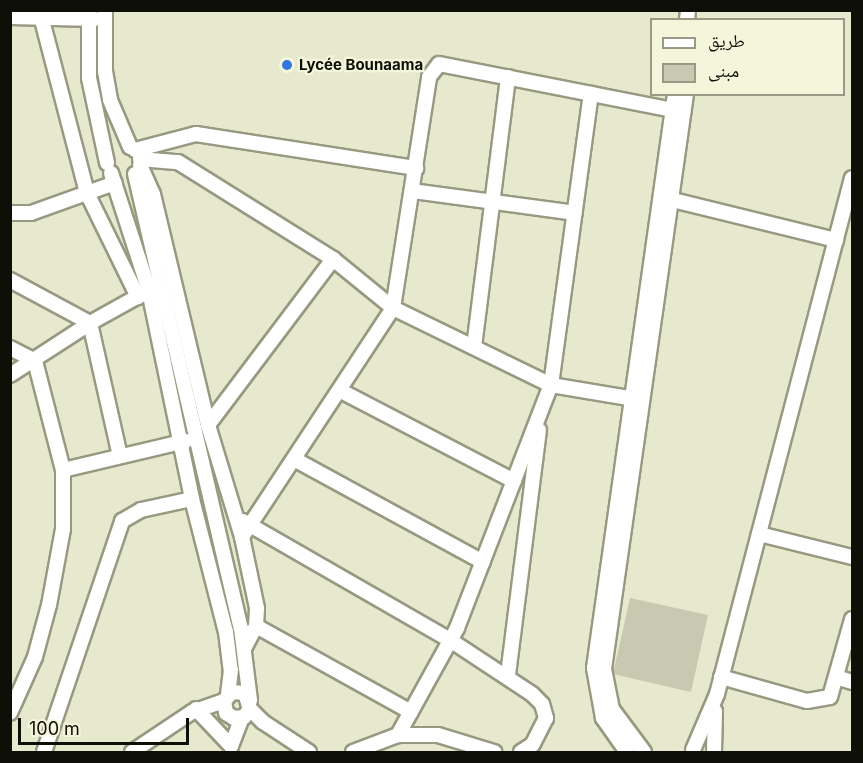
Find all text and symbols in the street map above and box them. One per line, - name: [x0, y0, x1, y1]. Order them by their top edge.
- legend: [650, 18, 845, 96]
- text: طريق: [708, 30, 745, 51]
- place label: Lycée Bounaama: [299, 56, 423, 74]
- marker: Lycée Bounaama: [280, 58, 294, 72]
- text: مبنى: [708, 60, 739, 81]
- scale bar: [21, 706, 192, 744]
- text: 100 m: [29, 718, 80, 739]

